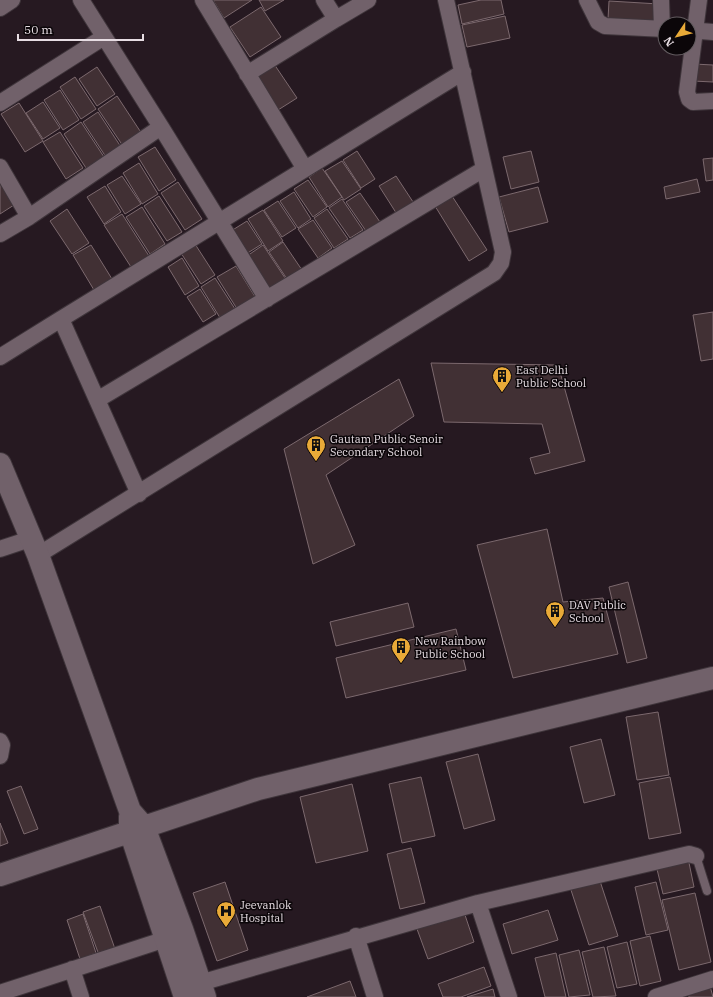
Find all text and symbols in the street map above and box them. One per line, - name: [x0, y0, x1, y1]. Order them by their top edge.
- scale bar: [18, 16, 143, 42]
- north arrow: [657, 16, 697, 56]
- text: 50 m: [24, 22, 53, 37]
- text: N: [660, 34, 677, 49]
- place label: East Delhi Public School: [516, 363, 586, 390]
- building icon: East Delhi Public School: [491, 365, 513, 393]
- place label: Gautam Public Senoir Secondary School: [330, 432, 443, 459]
- building icon: Gautam Public Senoir Secondary School: [305, 434, 327, 462]
- place label: DAV Public School: [569, 598, 626, 625]
- building icon: DAV Public School: [544, 600, 566, 628]
- place label: New Rainbow Public School: [415, 634, 486, 661]
- building icon: New Rainbow Public School: [390, 636, 412, 664]
- place label: Jeevanlok Hospital: [240, 898, 292, 925]
- hospital icon: Jeevanlok Hospital: [215, 900, 237, 928]

